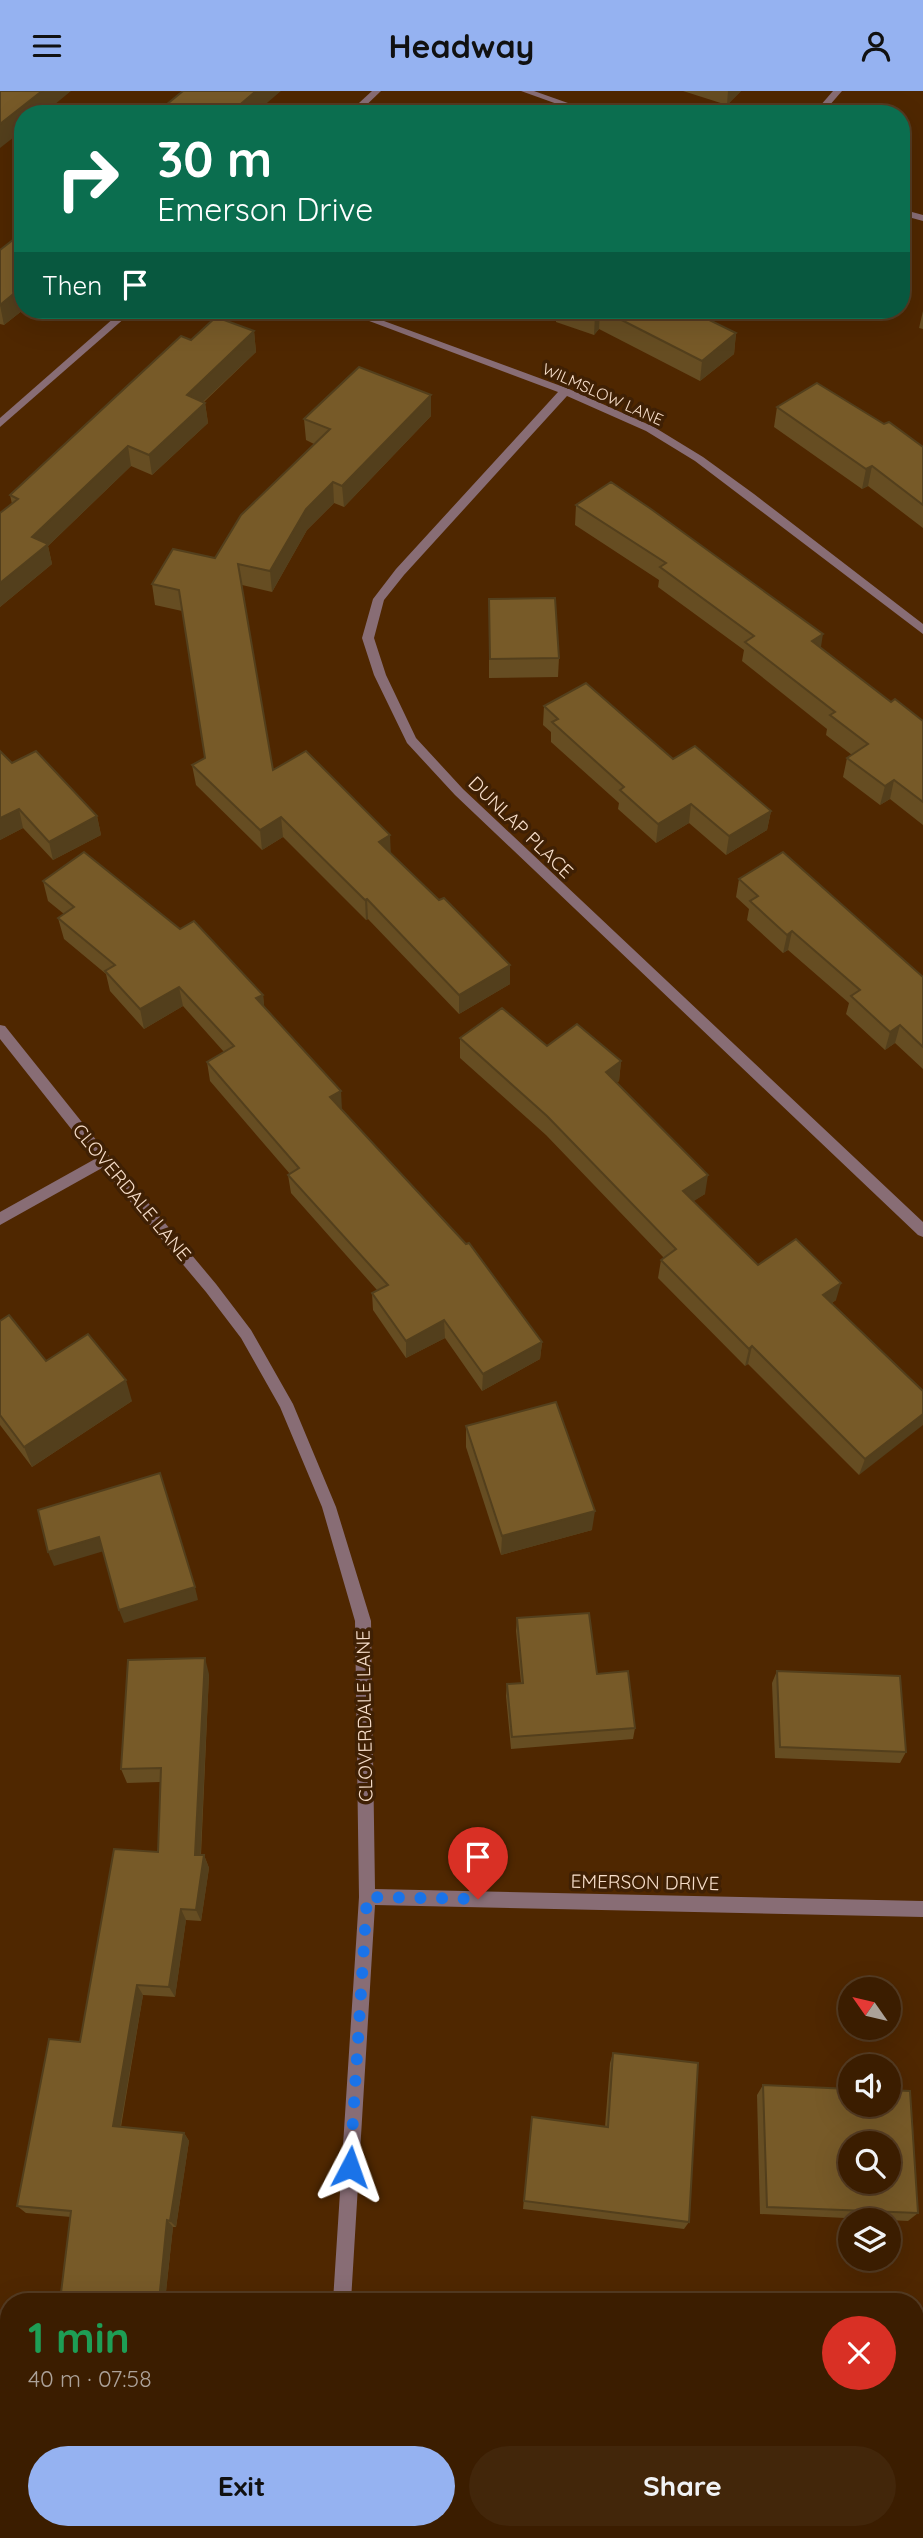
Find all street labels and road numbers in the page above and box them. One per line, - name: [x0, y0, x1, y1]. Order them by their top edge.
- street label: WILMSLOW LANE: [539, 358, 667, 430]
- street label: DUNLAP PLACE: [463, 771, 579, 883]
- street label: CLOVERDALE LANE: [68, 1118, 196, 1266]
- street label: CLOVERDALE LANE: [351, 1630, 377, 1802]
- street label: EMERSON DRIVE: [570, 1869, 720, 1895]

